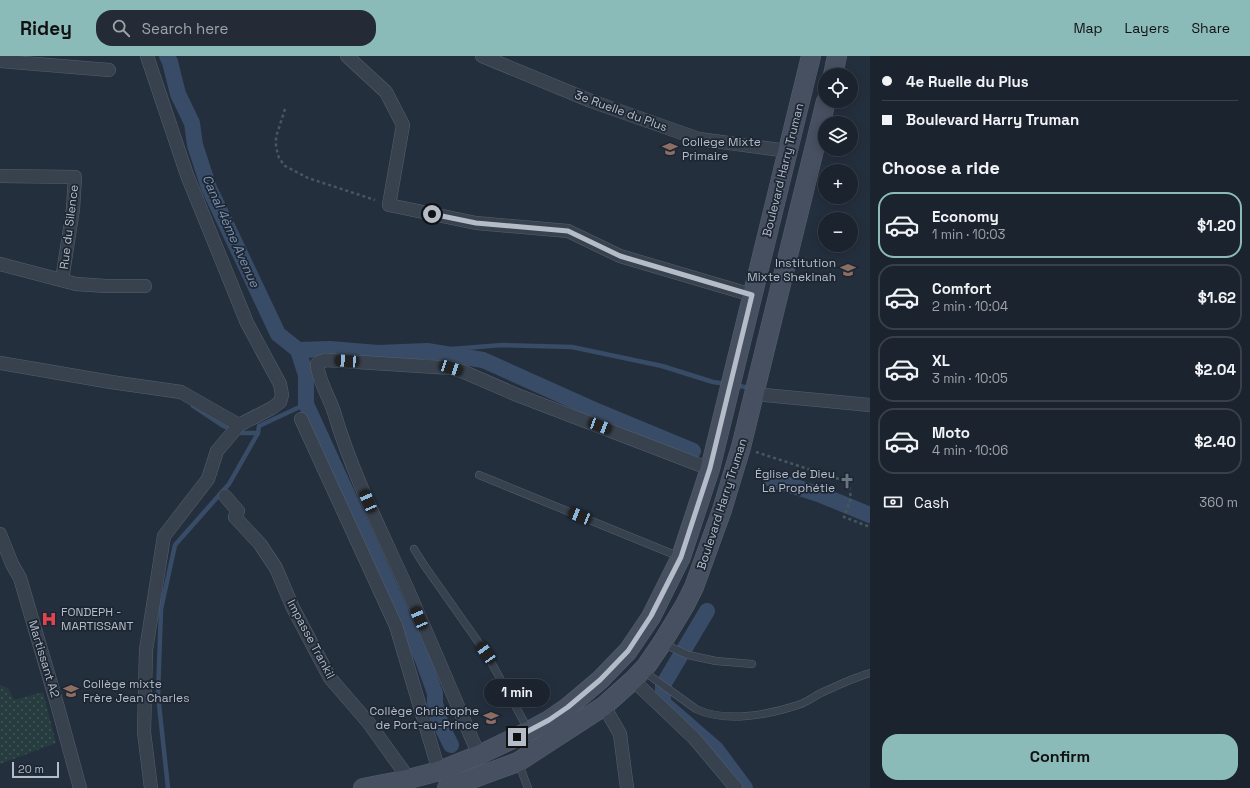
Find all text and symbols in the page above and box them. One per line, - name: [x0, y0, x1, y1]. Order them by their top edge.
- search box: [96, 10, 376, 46]
- text: Ridey: [20, 16, 72, 41]
- icon: search: [110, 17, 132, 39]
- text: Search here: [142, 19, 228, 38]
- text: Map: [1073, 19, 1103, 37]
- text: Layers: [1125, 19, 1169, 37]
- text: Share: [1191, 19, 1230, 37]
- map controls: [818, 68, 858, 252]
- button: locate: [818, 68, 858, 108]
- text: 4e Ruelle du Plus: [906, 72, 1029, 91]
- street label: 3e Ruelle du Plus: [572, 87, 670, 135]
- street label: Boulevard Harry Truman: [759, 101, 807, 239]
- text: Boulevard Harry Truman: [906, 110, 1079, 129]
- button: layers: [818, 116, 858, 156]
- place label: College Mixte Primaire: [682, 134, 761, 164]
- school or university icon: College Mixte Primaire: [661, 140, 679, 158]
- text: Choose a ride: [882, 156, 1000, 179]
- button: +: [818, 164, 858, 204]
- water label: Canal 4ème Avenue: [199, 172, 264, 291]
- street label: Rue du Silence: [56, 184, 82, 270]
- route start: [423, 205, 441, 223]
- icon: car: [884, 207, 920, 243]
- text: Economy: [932, 207, 999, 226]
- button: −: [818, 212, 858, 252]
- text: $1.20: [1197, 216, 1236, 235]
- text: 1 min · 10:03: [932, 226, 1005, 243]
- place label: Institution Mixte Shekinah: [747, 255, 836, 285]
- school or university icon: Institution Mixte Shekinah: [839, 261, 857, 279]
- icon: car: [884, 279, 920, 315]
- text: Comfort: [932, 279, 992, 298]
- text: $1.62: [1198, 288, 1236, 307]
- text: 2 min · 10:04: [932, 298, 1008, 315]
- icon: car: [884, 351, 920, 387]
- text: XL: [932, 351, 950, 370]
- car: [335, 354, 359, 368]
- car: [438, 359, 464, 377]
- text: $2.04: [1194, 360, 1236, 379]
- text: 3 min · 10:05: [932, 370, 1008, 387]
- car: [587, 416, 613, 436]
- icon: car: [884, 423, 920, 459]
- text: Moto: [932, 423, 970, 442]
- text: $2.40: [1194, 432, 1236, 451]
- street label: Boulevard Harry Truman: [693, 436, 751, 572]
- text: 4 min · 10:06: [932, 442, 1008, 459]
- place label: Église de Dieu La Prophétie: [755, 466, 835, 496]
- church icon: Église de Dieu La Prophétie: [838, 472, 856, 490]
- car: [358, 488, 378, 514]
- icon: cash: [882, 491, 904, 513]
- text: Cash: [914, 493, 949, 512]
- text: 360 m: [1199, 494, 1238, 511]
- car: [567, 506, 593, 526]
- street label: Impasse Trankil: [283, 597, 339, 681]
- place label: FONDEPH - MARTISSANT: [61, 604, 134, 634]
- car: [409, 605, 429, 631]
- hospital icon: FONDEPH - MARTISSANT: [40, 610, 58, 628]
- street label: Martissant A2: [25, 618, 63, 700]
- car: [474, 640, 498, 666]
- place label: Collège mixte Frère Jean Charles: [83, 676, 190, 706]
- callout: 1 min: [484, 679, 550, 707]
- school or university icon: Collège mixte Frère Jean Charles: [62, 682, 80, 700]
- text: 1 min: [501, 684, 533, 701]
- place label: Collège Christophe de Port-au-Prince: [369, 703, 479, 733]
- school or university icon: Collège Christophe de Port-au-Prince: [482, 709, 500, 727]
- route end: [508, 728, 526, 746]
- button: Confirm: [882, 734, 1238, 780]
- scale bar: [12, 760, 59, 779]
- text: 20 m: [18, 762, 44, 776]

